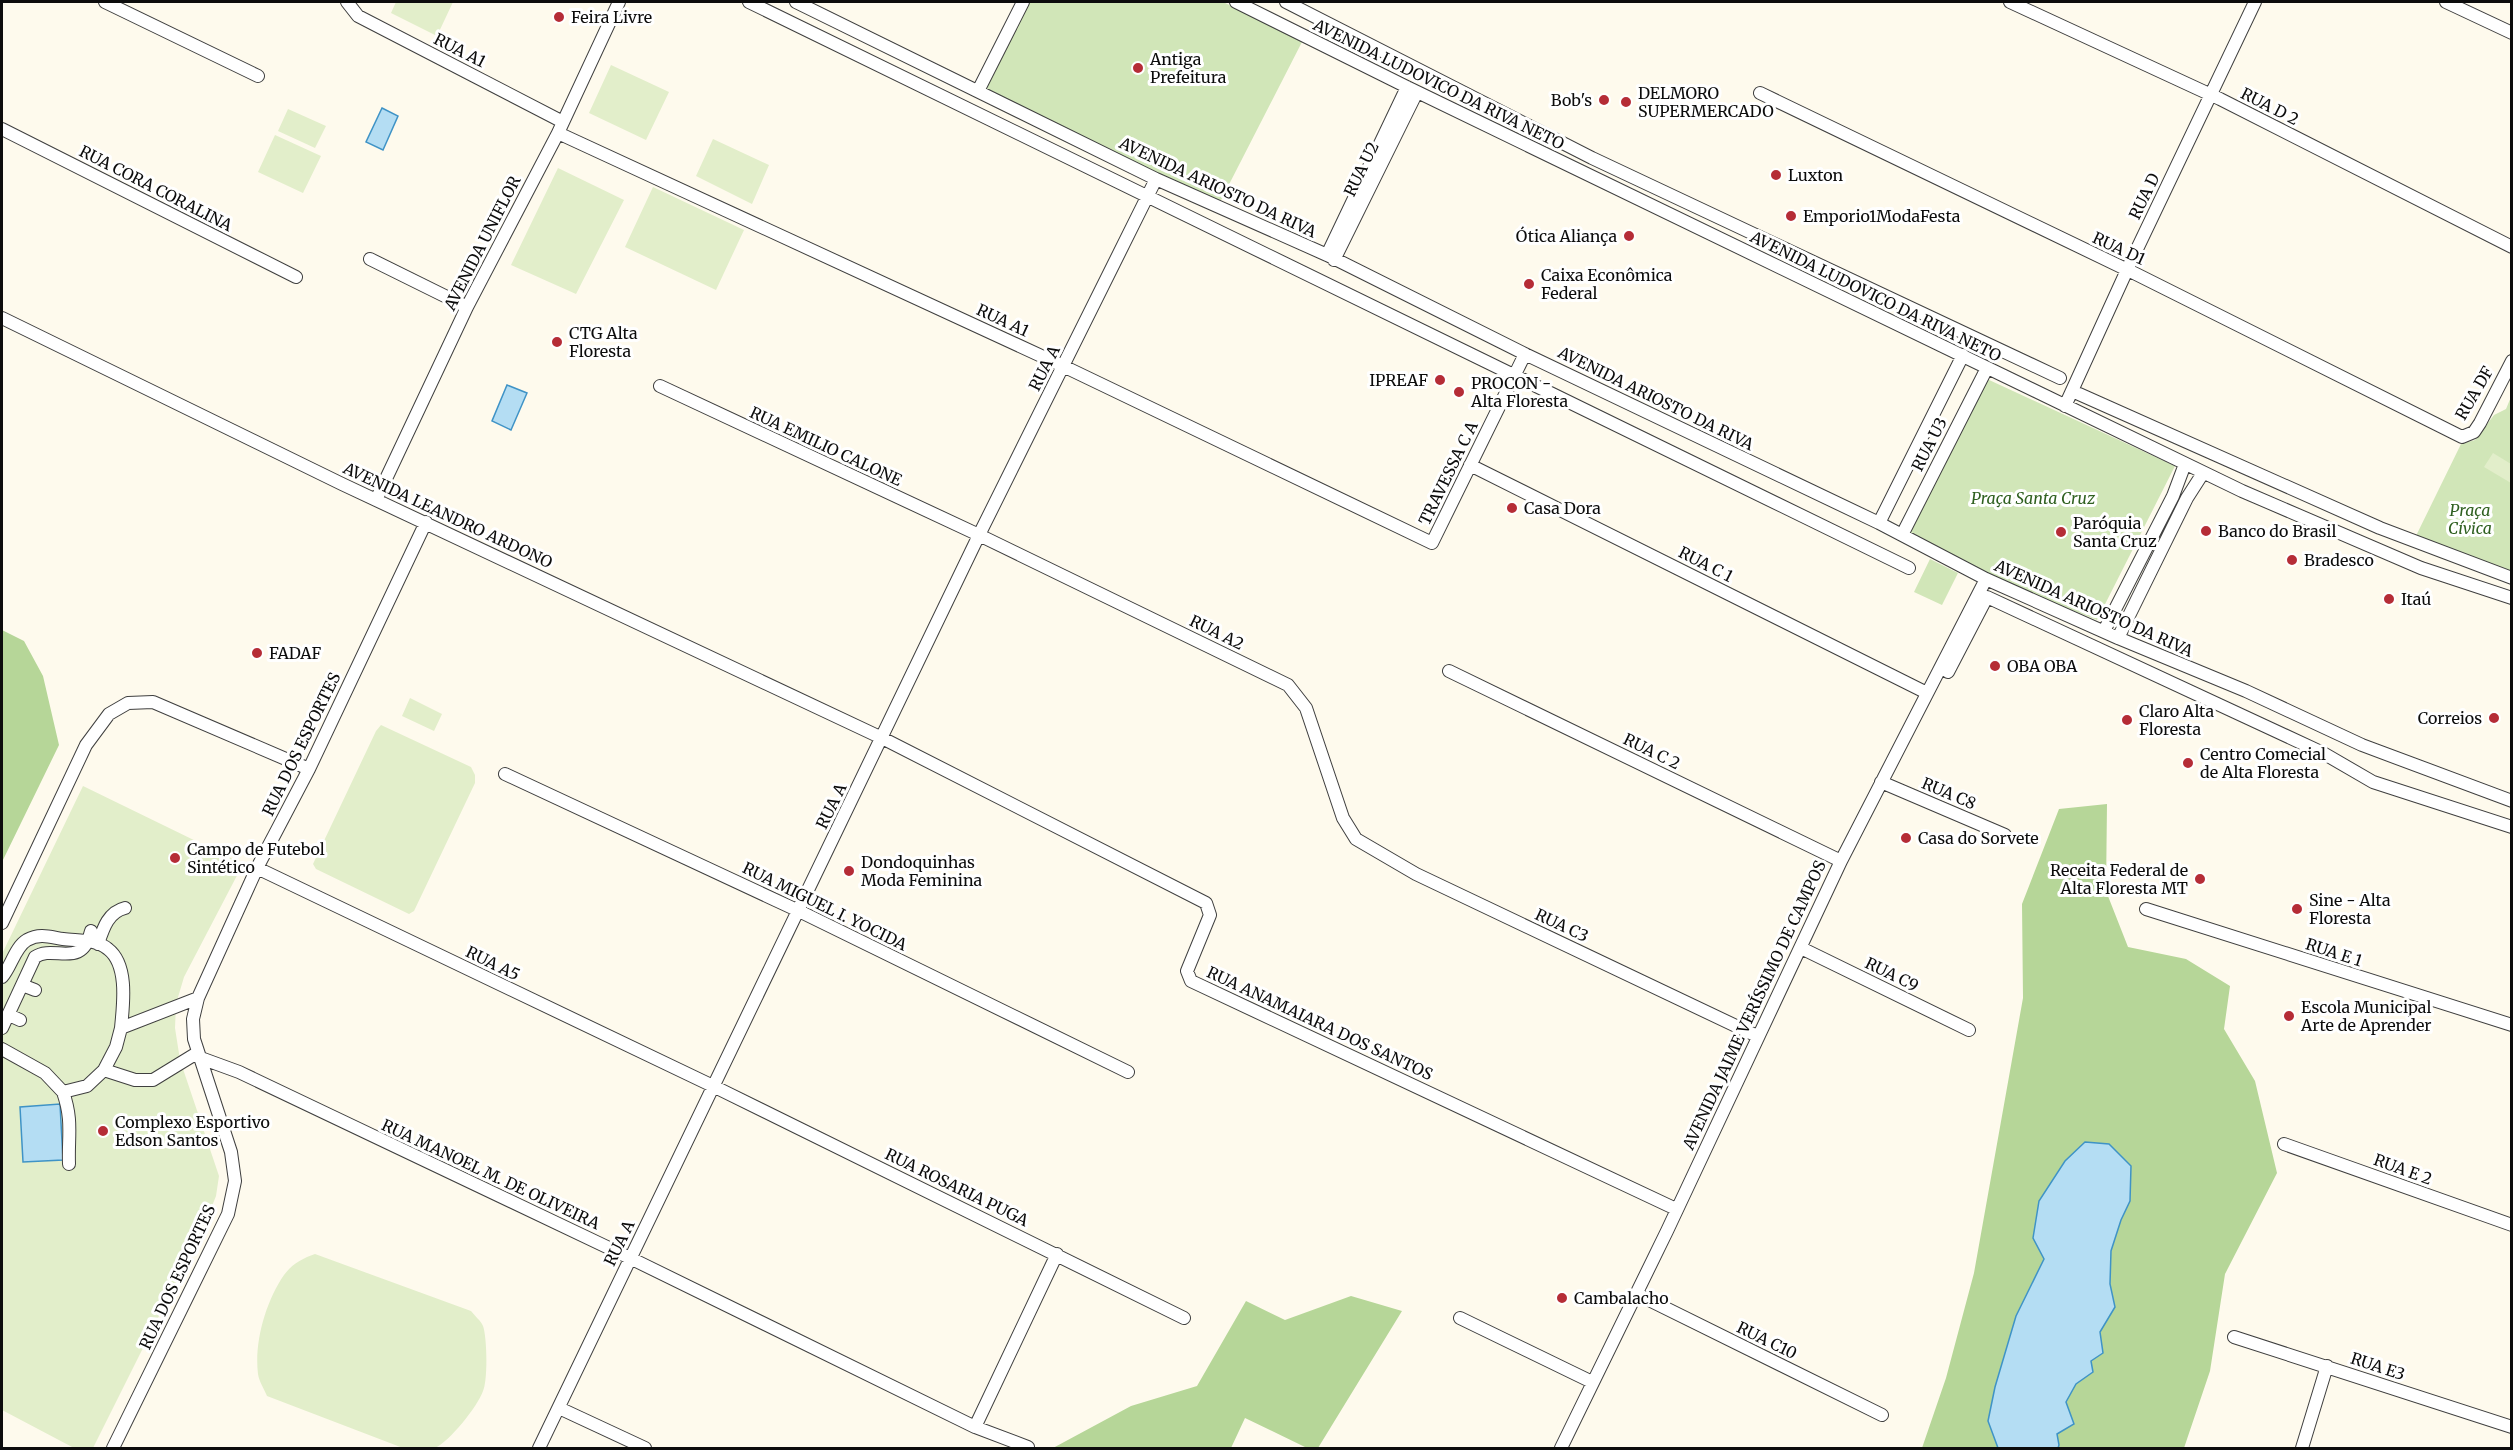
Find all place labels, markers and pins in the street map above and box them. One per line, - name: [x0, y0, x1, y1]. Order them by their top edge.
- place label: Feira Livre: [571, 7, 652, 27]
- marker: Feira Livre: [552, 10, 566, 24]
- place label: Antiga Prefeitura: [1149, 49, 1227, 87]
- marker: Antiga Prefeitura: [1131, 61, 1145, 75]
- place label: DELMORO SUPERMERCADO: [1638, 83, 1774, 121]
- place label: Bob's: [1551, 90, 1592, 110]
- marker: Bob's: [1597, 93, 1611, 107]
- marker: DELMORO SUPERMERCADO: [1619, 95, 1633, 109]
- place label: Luxton: [1788, 165, 1844, 185]
- marker: Luxton: [1769, 168, 1783, 182]
- place label: Emporio1ModaFesta: [1803, 206, 1961, 226]
- marker: Emporio1ModaFesta: [1784, 209, 1798, 223]
- place label: Ótica Aliança: [1516, 226, 1617, 246]
- marker: Ótica Aliança: [1622, 229, 1636, 243]
- place label: Caixa Econômica Federal: [1541, 265, 1673, 303]
- marker: Caixa Econômica Federal: [1522, 277, 1536, 291]
- place label: CTG Alta Floresta: [569, 323, 638, 361]
- marker: CTG Alta Floresta: [550, 335, 564, 349]
- place label: IPREAF: [1369, 370, 1428, 390]
- marker: IPREAF: [1433, 373, 1447, 387]
- place label: PROCON - Alta Floresta: [1470, 373, 1568, 411]
- marker: PROCON - Alta Floresta: [1452, 385, 1466, 399]
- place label: Casa Dora: [1524, 498, 1601, 518]
- marker: Casa Dora: [1505, 501, 1519, 515]
- place label: Paróquia Santa Cruz: [2073, 513, 2157, 551]
- place label: Banco do Brasil: [2218, 521, 2336, 541]
- marker: Banco do Brasil: [2199, 524, 2213, 538]
- marker: Paróquia Santa Cruz: [2054, 525, 2068, 539]
- place label: Bradesco: [2304, 550, 2374, 570]
- marker: Bradesco: [2285, 553, 2299, 567]
- place label: Itaú: [2401, 589, 2431, 609]
- marker: Itaú: [2382, 592, 2396, 606]
- place label: FADAF: [269, 643, 321, 663]
- marker: FADAF: [250, 646, 264, 660]
- place label: OBA OBA: [2007, 656, 2078, 676]
- marker: OBA OBA: [1988, 659, 2002, 673]
- place label: Claro Alta Floresta: [2139, 701, 2214, 739]
- place label: Correios: [2418, 708, 2482, 728]
- marker: Correios: [2487, 711, 2501, 725]
- marker: Claro Alta Floresta: [2120, 713, 2134, 727]
- place label: Centro Comecial de Alta Floresta: [2200, 744, 2326, 782]
- marker: Centro Comecial de Alta Floresta: [2181, 756, 2195, 770]
- place label: Casa do Sorvete: [1918, 828, 2039, 848]
- marker: Casa do Sorvete: [1899, 831, 1913, 845]
- place label: Campo de Futebol Sintético: [187, 839, 325, 877]
- marker: Campo de Futebol Sintético: [168, 851, 182, 865]
- place label: Dondoquinhas Moda Feminina: [861, 852, 983, 890]
- place label: Receita Federal de Alta Floresta MT: [2050, 860, 2188, 898]
- marker: Dondoquinhas Moda Feminina: [842, 864, 856, 878]
- marker: Receita Federal de Alta Floresta MT: [2193, 872, 2207, 886]
- place label: Sine - Alta Floresta: [2309, 890, 2391, 928]
- marker: Sine - Alta Floresta: [2290, 902, 2304, 916]
- place label: Escola Municipal Arte de Aprender: [2300, 997, 2432, 1035]
- marker: Escola Municipal Arte de Aprender: [2282, 1009, 2296, 1023]
- place label: Complexo Esportivo Edson Santos: [115, 1112, 270, 1150]
- marker: Complexo Esportivo Edson Santos: [96, 1124, 110, 1138]
- place label: Cambalacho: [1574, 1288, 1669, 1308]
- marker: Cambalacho: [1555, 1291, 1569, 1305]

